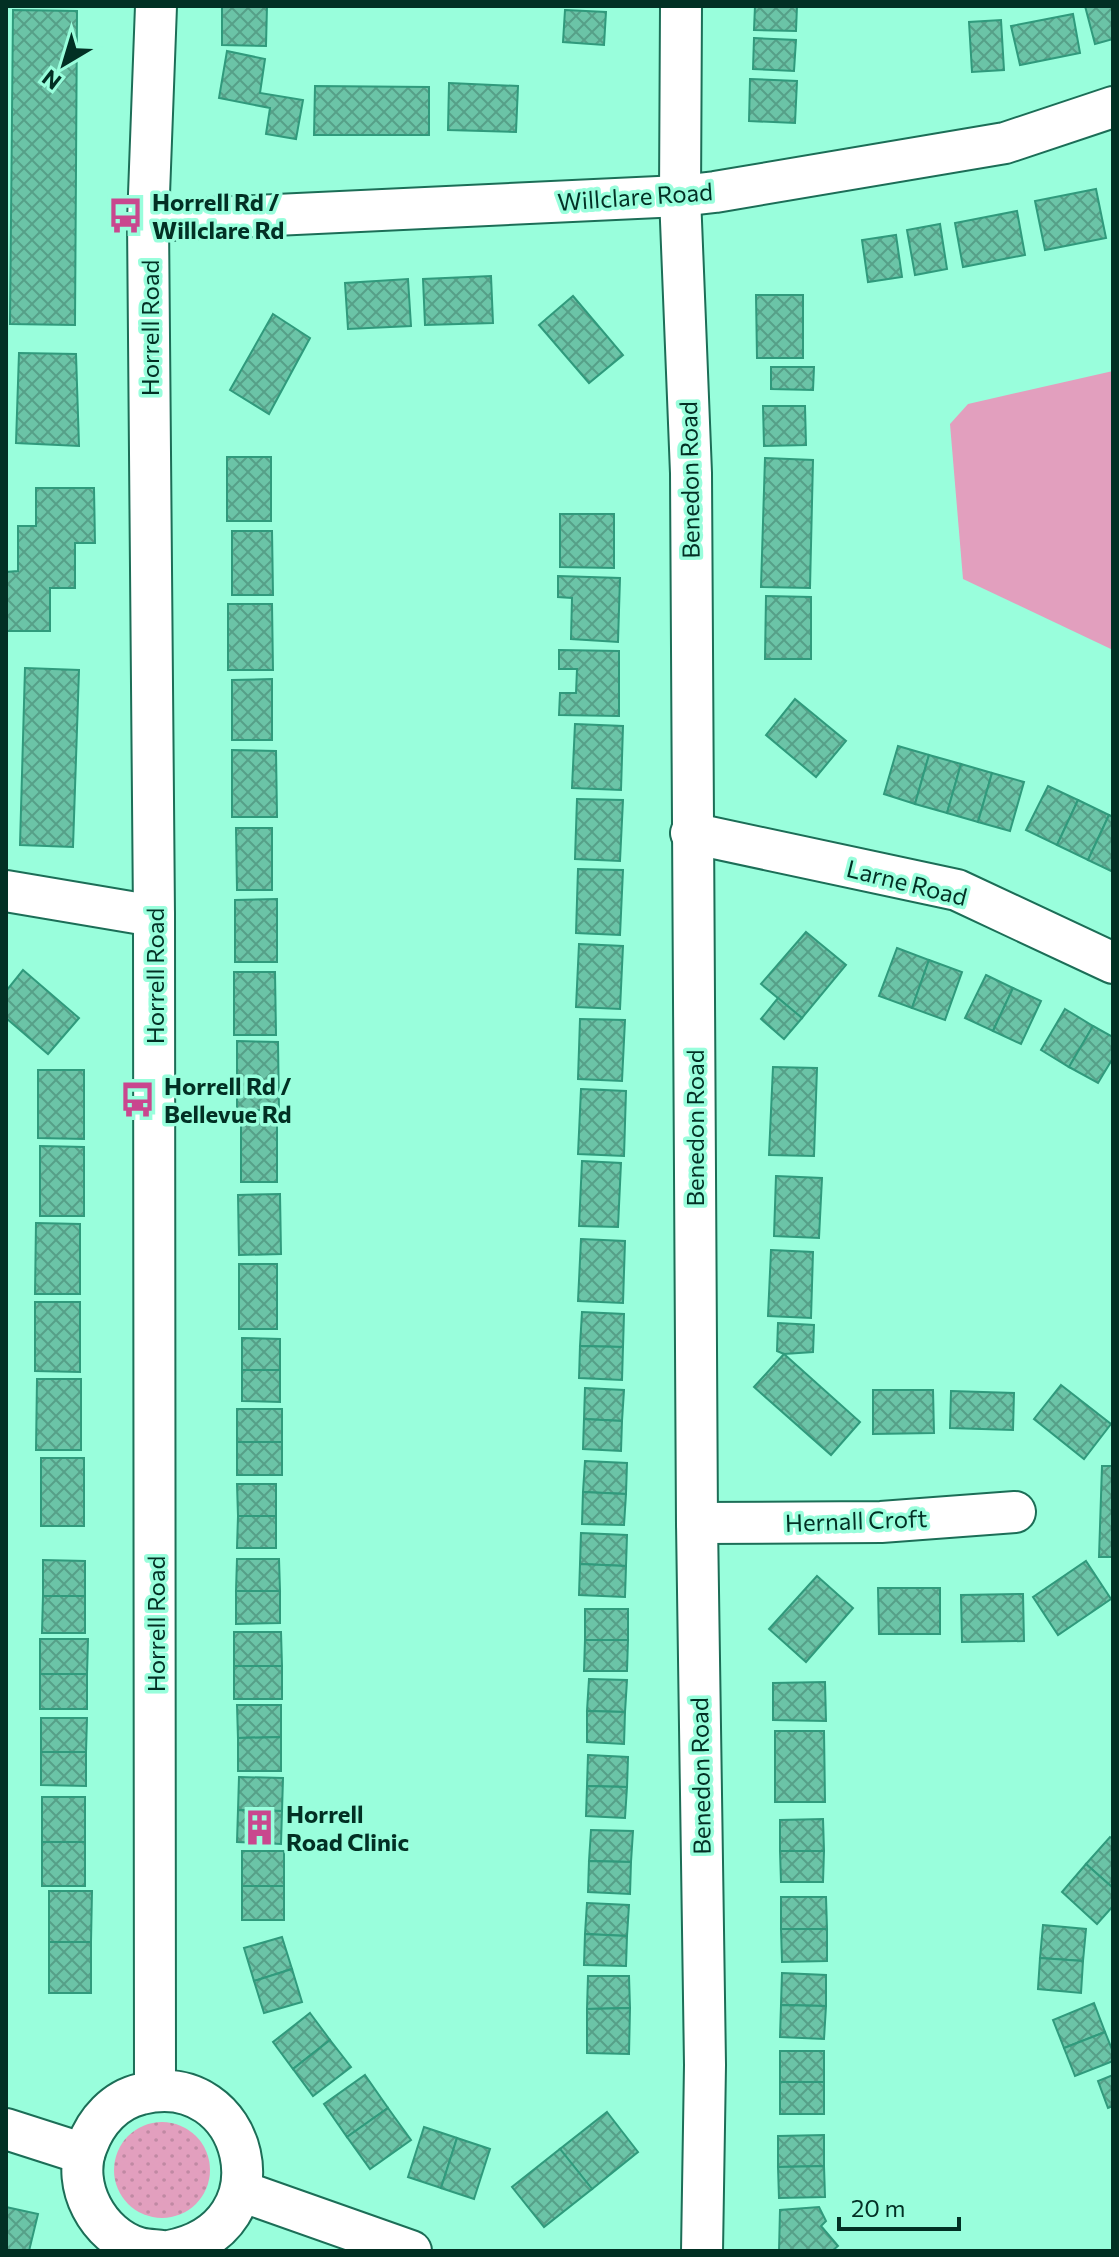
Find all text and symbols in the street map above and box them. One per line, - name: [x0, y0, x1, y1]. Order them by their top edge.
- north arrow: [24, 24, 104, 104]
- text: N: [37, 64, 66, 96]
- street label: Willclare Road: [556, 176, 714, 216]
- place label: Horrell Rd / Willclare Rd: [152, 187, 284, 244]
- bus stop icon: Horrell Rd / Willclare Rd: [107, 196, 145, 234]
- street label: Horrell Road: [135, 260, 164, 396]
- street label: Benedon Road: [673, 401, 705, 559]
- street label: Larne Road: [844, 853, 970, 911]
- street label: Horrell Road: [140, 908, 169, 1044]
- street label: Benedon Road: [680, 1049, 709, 1207]
- place label: Horrell Rd / Bellevue Rd: [164, 1071, 292, 1128]
- bus stop icon: Horrell Rd / Bellevue Rd: [119, 1080, 157, 1118]
- street label: Hernall Croft: [784, 1503, 928, 1537]
- street label: Horrell Road: [141, 1556, 170, 1692]
- street label: Benedon Road: [684, 1697, 716, 1855]
- place label: Horrell Road Clinic: [286, 1799, 409, 1856]
- building icon: Horrell Road Clinic: [241, 1808, 279, 1846]
- scale bar: [839, 2181, 959, 2231]
- text: 20 m: [851, 2193, 905, 2222]

